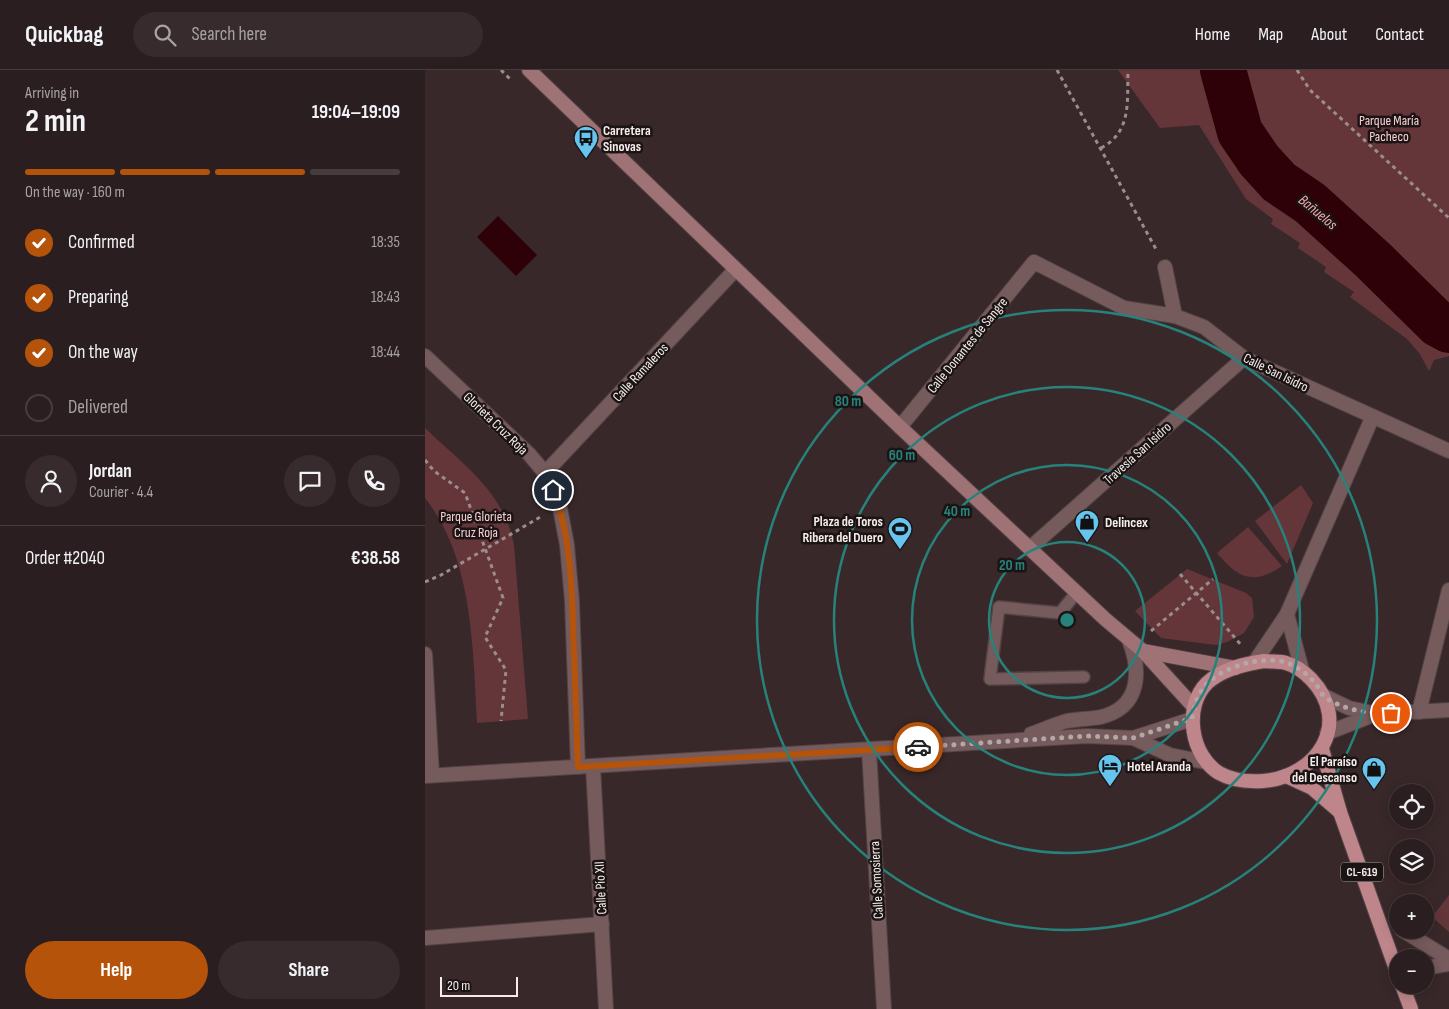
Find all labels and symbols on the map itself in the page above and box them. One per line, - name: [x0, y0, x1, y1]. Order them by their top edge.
- park label: Parque María Pacheco: [1359, 112, 1419, 145]
- place label: Carretera Sinovas: [603, 122, 651, 155]
- bus stop icon: Carretera Sinovas: [573, 125, 599, 159]
- water label: Bañuelos: [1294, 191, 1342, 235]
- street label: Calle Donantes de Sangre: [924, 294, 1011, 397]
- street label: Calle Ramaleros: [609, 340, 672, 405]
- street label: Calle San Isidro: [1240, 349, 1311, 396]
- street label: Glorieta Cruz Roja: [460, 388, 532, 458]
- text: 80 m: [835, 392, 861, 411]
- street label: Travesía San Isidro: [1100, 418, 1175, 488]
- text: 60 m: [889, 446, 915, 465]
- pin: [532, 469, 574, 511]
- text: 40 m: [944, 502, 970, 521]
- park label: Parque Glorieta Cruz Roja: [440, 508, 512, 541]
- shop icon: Delincex: [1074, 509, 1100, 543]
- place label: Plaza de Toros Ribera del Duero: [802, 513, 883, 546]
- place label: Delincex: [1105, 514, 1148, 531]
- sports icon: Plaza de Toros Ribera del Duero: [887, 516, 913, 550]
- text: 20 m: [999, 556, 1025, 575]
- centre of rings: [1058, 611, 1076, 629]
- pin: [1370, 692, 1412, 734]
- courier: [893, 722, 943, 772]
- hotel icon: Hotel Aranda: [1097, 753, 1123, 787]
- place label: El Paraíso del Descanso: [1292, 753, 1357, 786]
- shop icon: El Paraíso del Descanso: [1361, 756, 1387, 790]
- place label: Hotel Aranda: [1127, 758, 1191, 775]
- street label: Calle Somosierra: [866, 841, 887, 919]
- street label: Calle Pío XII: [591, 861, 610, 915]
- road number: CL-619: [1341, 862, 1383, 882]
- scale bar: [440, 974, 517, 997]

